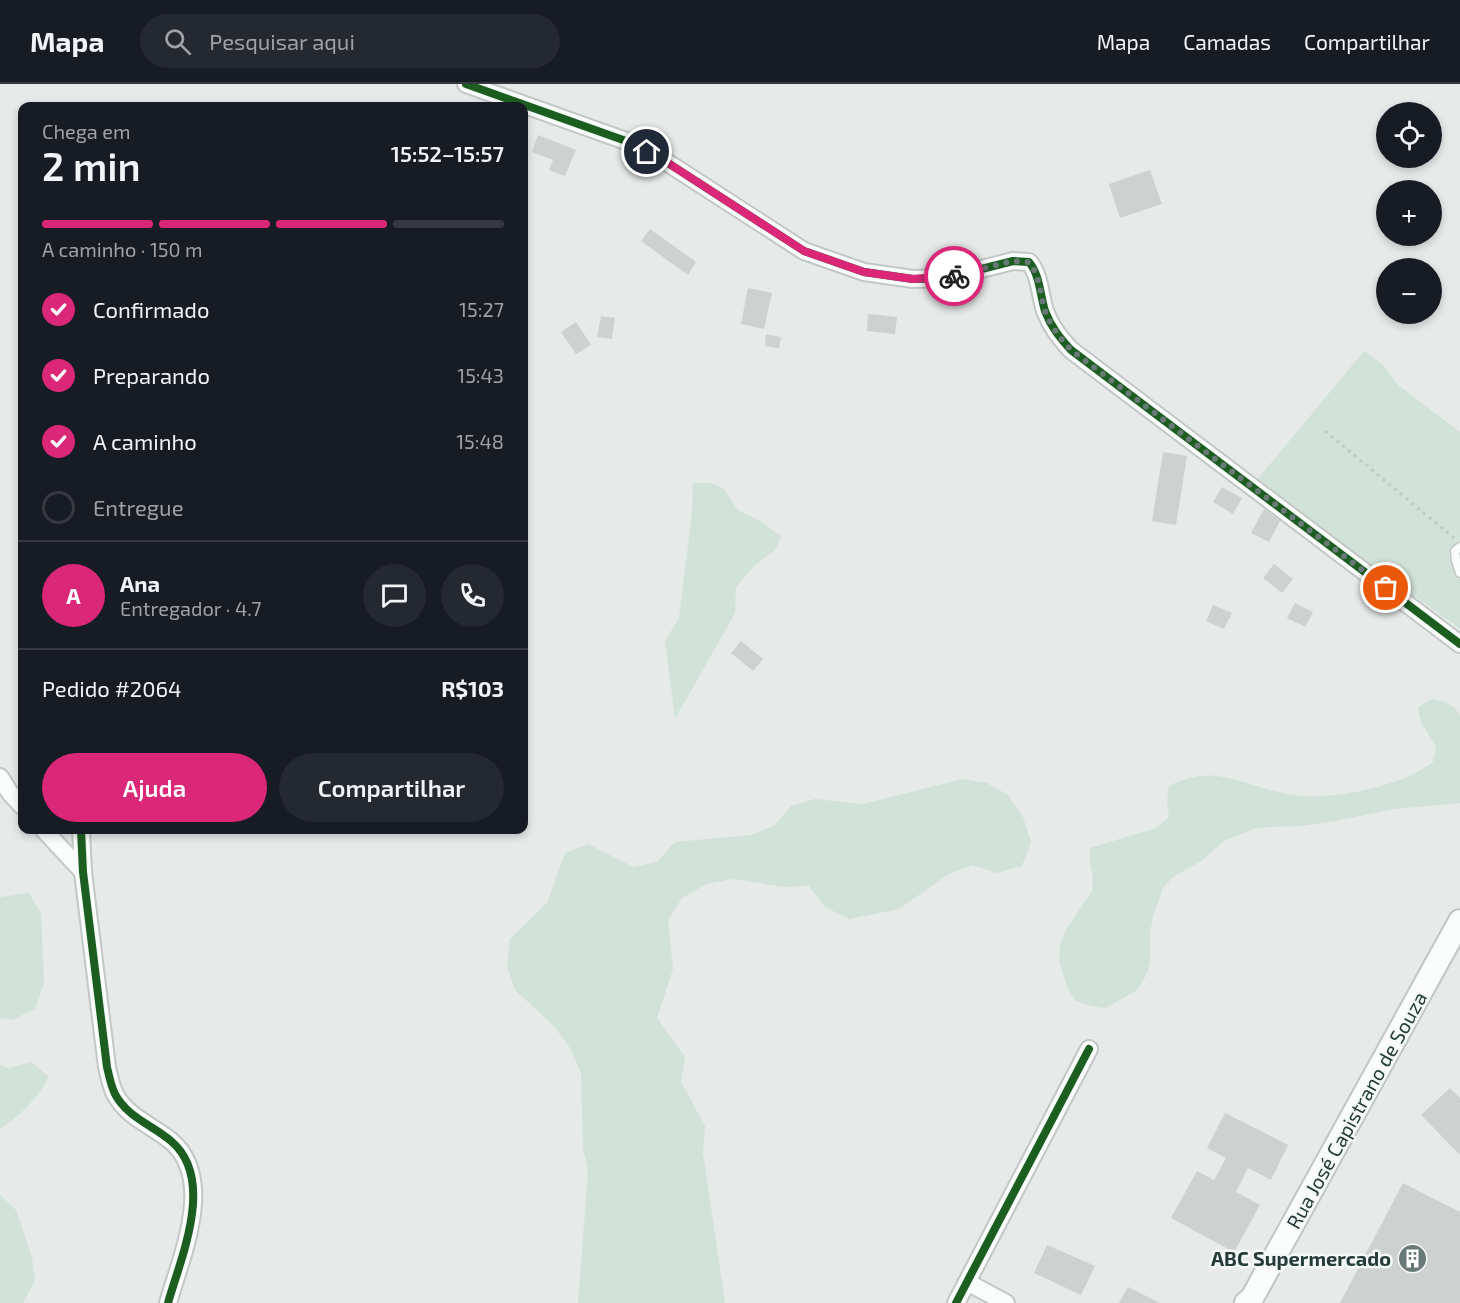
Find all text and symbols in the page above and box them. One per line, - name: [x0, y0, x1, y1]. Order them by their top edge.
- search box: [140, 14, 560, 68]
- text: Mapa: [30, 24, 104, 58]
- icon: search: [161, 25, 194, 58]
- text: Pesquisar aqui: [209, 28, 355, 54]
- text: Mapa: [1097, 29, 1150, 54]
- text: Camadas: [1183, 29, 1271, 54]
- text: Compartilhar: [1304, 29, 1430, 54]
- map controls: [1376, 102, 1442, 324]
- button: locate: [1376, 102, 1442, 168]
- text: Chega em: [42, 119, 131, 143]
- pin: [621, 126, 672, 177]
- icon: home: [630, 135, 663, 168]
- text: 15:52–15:57: [391, 140, 504, 166]
- text: 2 min: [42, 142, 141, 189]
- button: +: [1376, 180, 1442, 246]
- text: A caminho · 150 m: [42, 237, 203, 261]
- courier: [924, 246, 984, 306]
- button: −: [1376, 258, 1442, 324]
- icon: bike: [938, 260, 971, 293]
- icon: check: [42, 293, 75, 326]
- text: Confirmado: [93, 296, 209, 322]
- text: 15:27: [459, 297, 504, 321]
- icon: check: [42, 359, 75, 392]
- text: Preparando: [93, 362, 210, 388]
- text: 15:43: [457, 363, 504, 387]
- icon: check: [42, 425, 75, 458]
- text: A caminho: [93, 428, 197, 454]
- text: 15:48: [456, 429, 504, 453]
- text: Entregue: [93, 494, 183, 520]
- pin: [1360, 562, 1411, 613]
- button: chat: [363, 564, 426, 627]
- button: phone: [441, 564, 504, 627]
- text: Ana: [120, 570, 160, 596]
- icon: bag: [1369, 571, 1402, 604]
- text: A: [66, 582, 81, 608]
- text: Entregador · 4.7: [120, 596, 261, 620]
- text: Pedido #2064: [42, 675, 182, 701]
- text: R$103: [441, 675, 504, 701]
- button: Ajuda: [42, 753, 267, 822]
- button: Compartilhar: [279, 753, 504, 822]
- street label: Rua José Capistrano de Souza: [1281, 987, 1431, 1233]
- building icon: ABC Supermercado: [1396, 1242, 1428, 1274]
- place label: ABC Supermercado: [1211, 1246, 1391, 1270]

